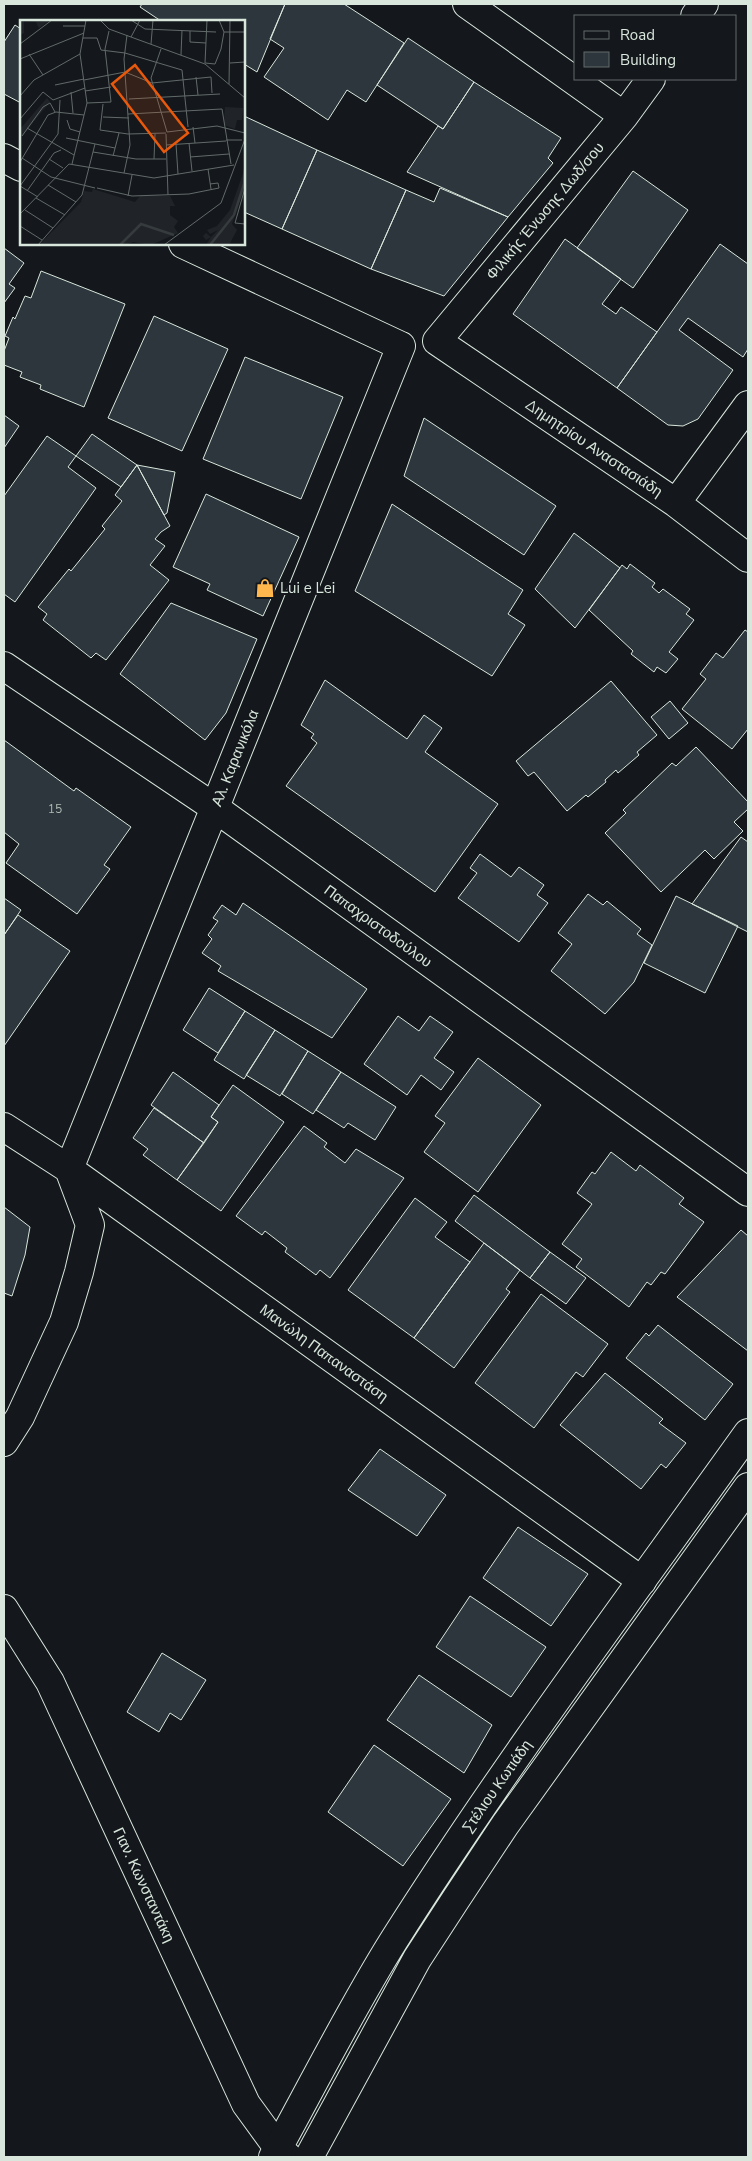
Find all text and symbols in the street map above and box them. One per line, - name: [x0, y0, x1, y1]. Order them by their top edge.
- legend: [574, 15, 737, 80]
- inset map: [20, 20, 245, 245]
- text: Road: [620, 25, 655, 45]
- text: Building: [620, 50, 676, 70]
- street label: Φιλικής Ένωσης Δωδ/σου: [481, 138, 609, 284]
- street label: Δημητρίου Αναστασιάδη: [521, 394, 667, 502]
- shop icon: Lui e Lei: [254, 577, 276, 599]
- place label: Lui e Lei: [280, 578, 335, 598]
- street label: Αλ. Καρανικόλα: [207, 706, 264, 809]
- house number: 15: [48, 801, 62, 817]
- street label: Παπαχριστοδούλου: [320, 880, 436, 972]
- street label: Μανώλη Παπαναστάση: [256, 1300, 392, 1406]
- street label: Στέλιου Κωτιάδη: [458, 1736, 536, 1836]
- street label: Γιαν. Κωνσταντάκη: [109, 1824, 179, 1946]

